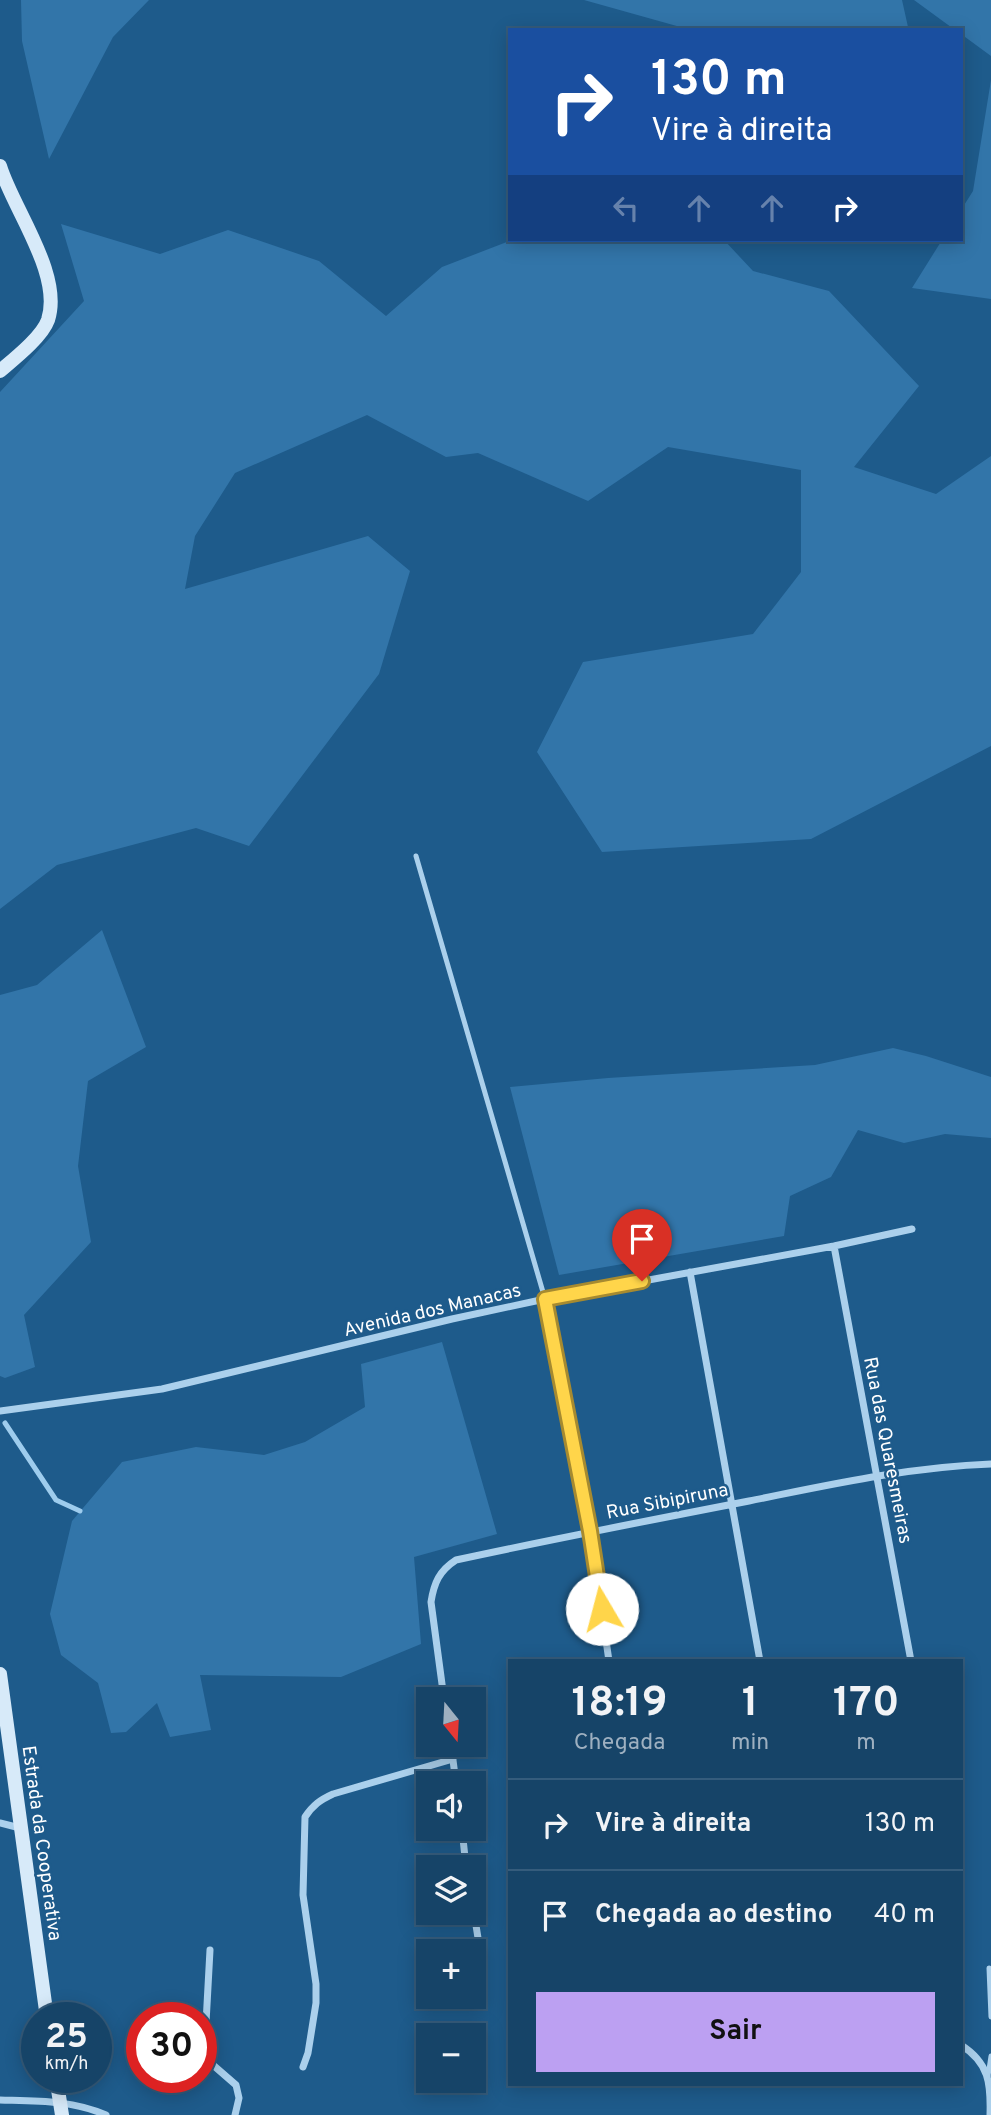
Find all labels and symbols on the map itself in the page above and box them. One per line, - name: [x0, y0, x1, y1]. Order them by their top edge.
- pin: [612, 1209, 672, 1281]
- street label: Avenida dos Manacas: [341, 1279, 524, 1343]
- street label: Rua das Quaresmeiras: [857, 1355, 917, 1546]
- street label: Rua Sibipiruna: [604, 1478, 730, 1526]
- position arrow: [565, 1572, 639, 1646]
- north arrow: [416, 1687, 486, 1757]
- street label: Estrada da Cooperativa: [15, 1744, 67, 1942]
- speed limit sign: 30: [126, 2002, 217, 2093]

